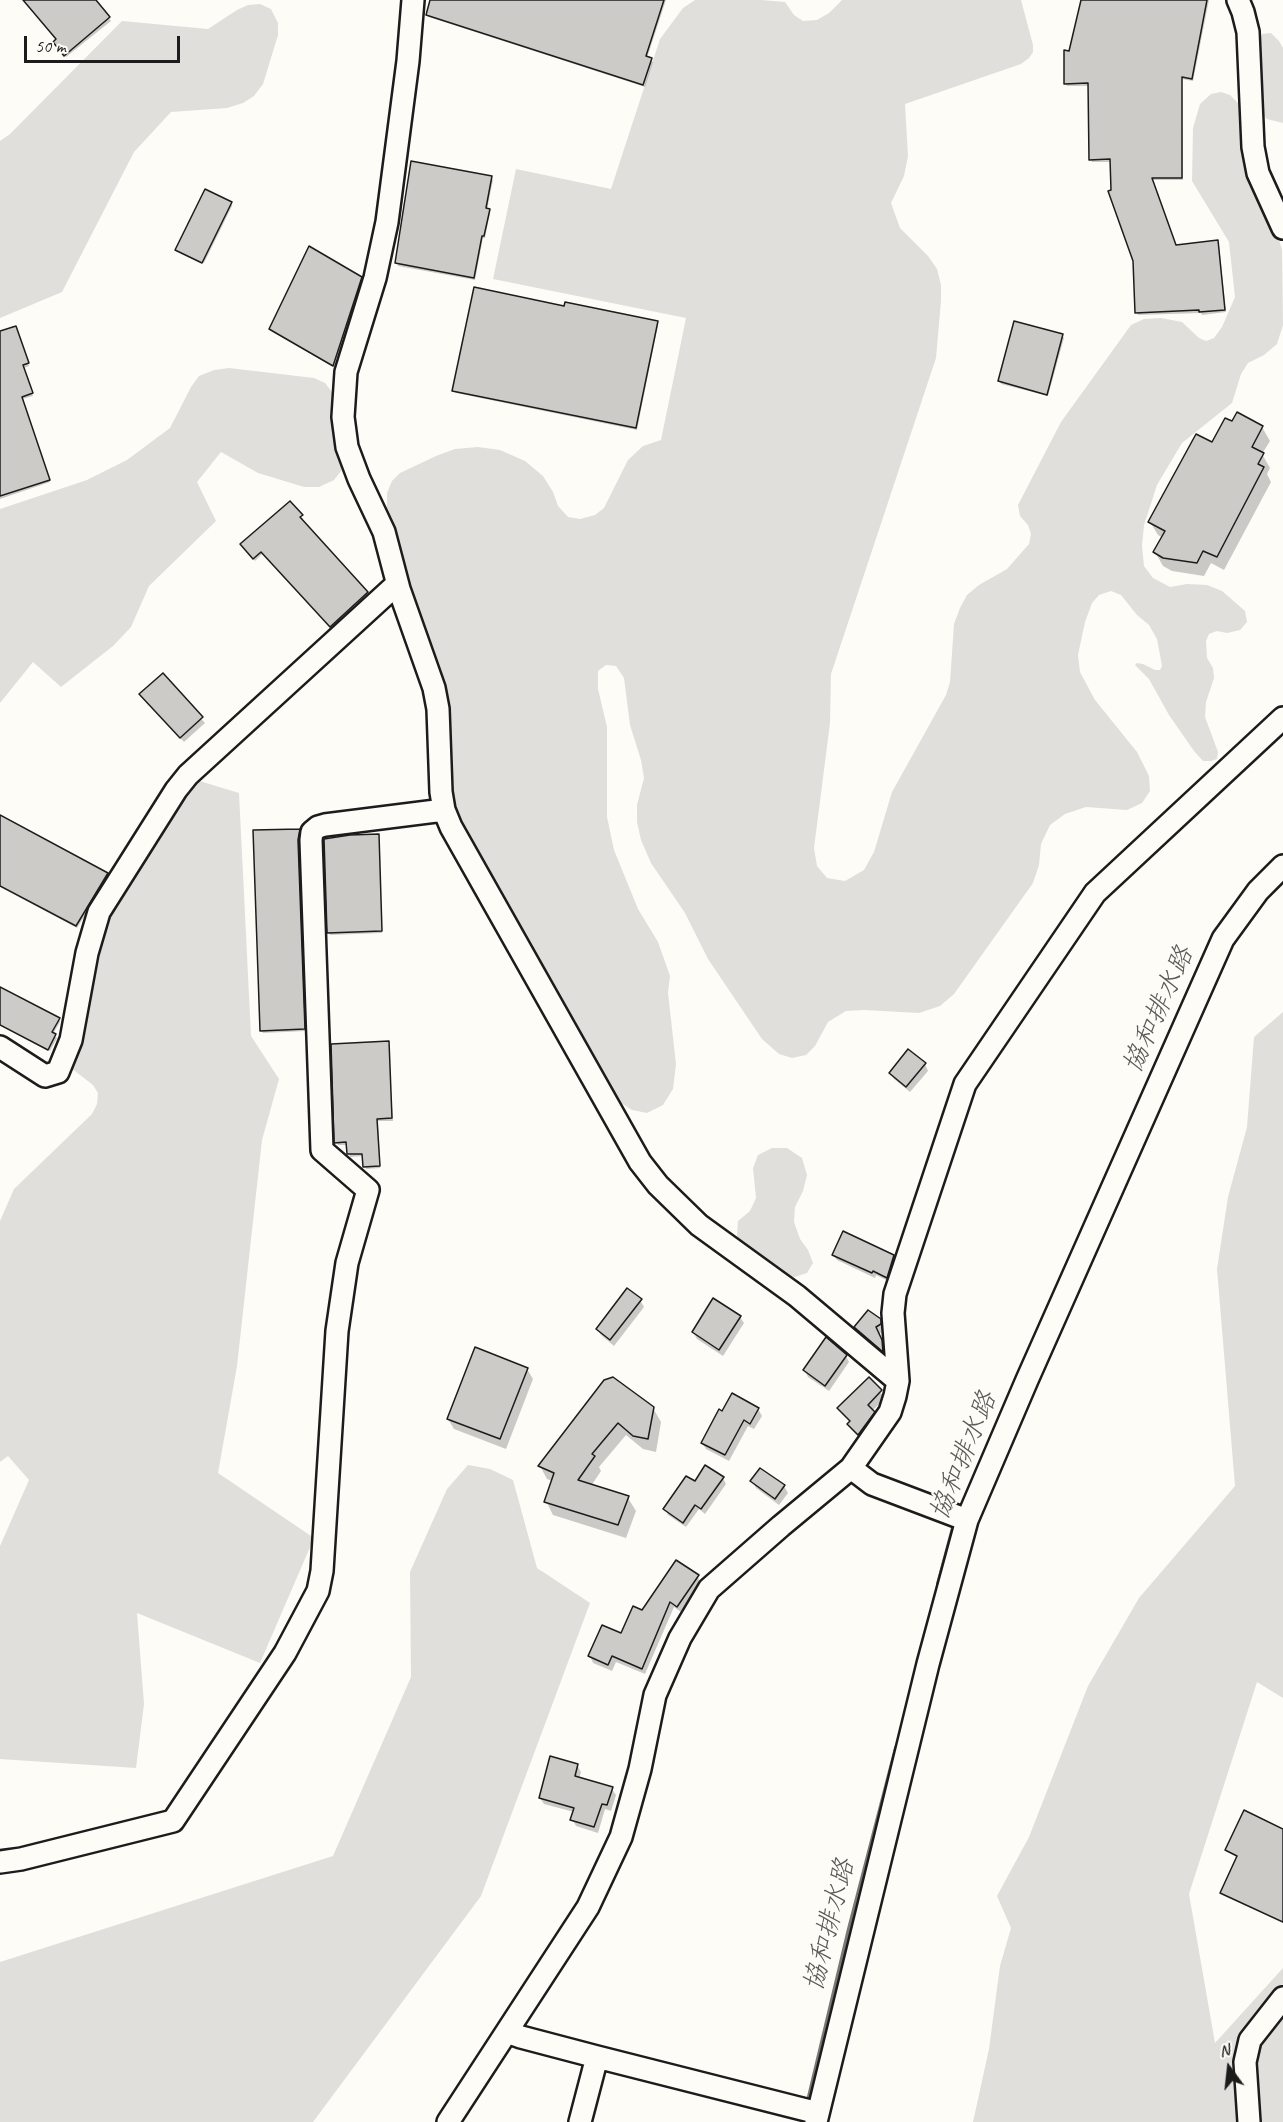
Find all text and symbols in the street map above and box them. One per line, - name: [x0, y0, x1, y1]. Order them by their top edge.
- scale bar: [27, 24, 183, 62]
- text: 50 m: [35, 35, 66, 57]
- water label: 協和排水路: [1117, 942, 1201, 1078]
- water label: 協和排水路: [924, 1387, 1004, 1525]
- water label: 協和排水路: [798, 1856, 862, 1994]
- north arrow: [1199, 2038, 1259, 2098]
- text: N: [1217, 2040, 1232, 2062]

